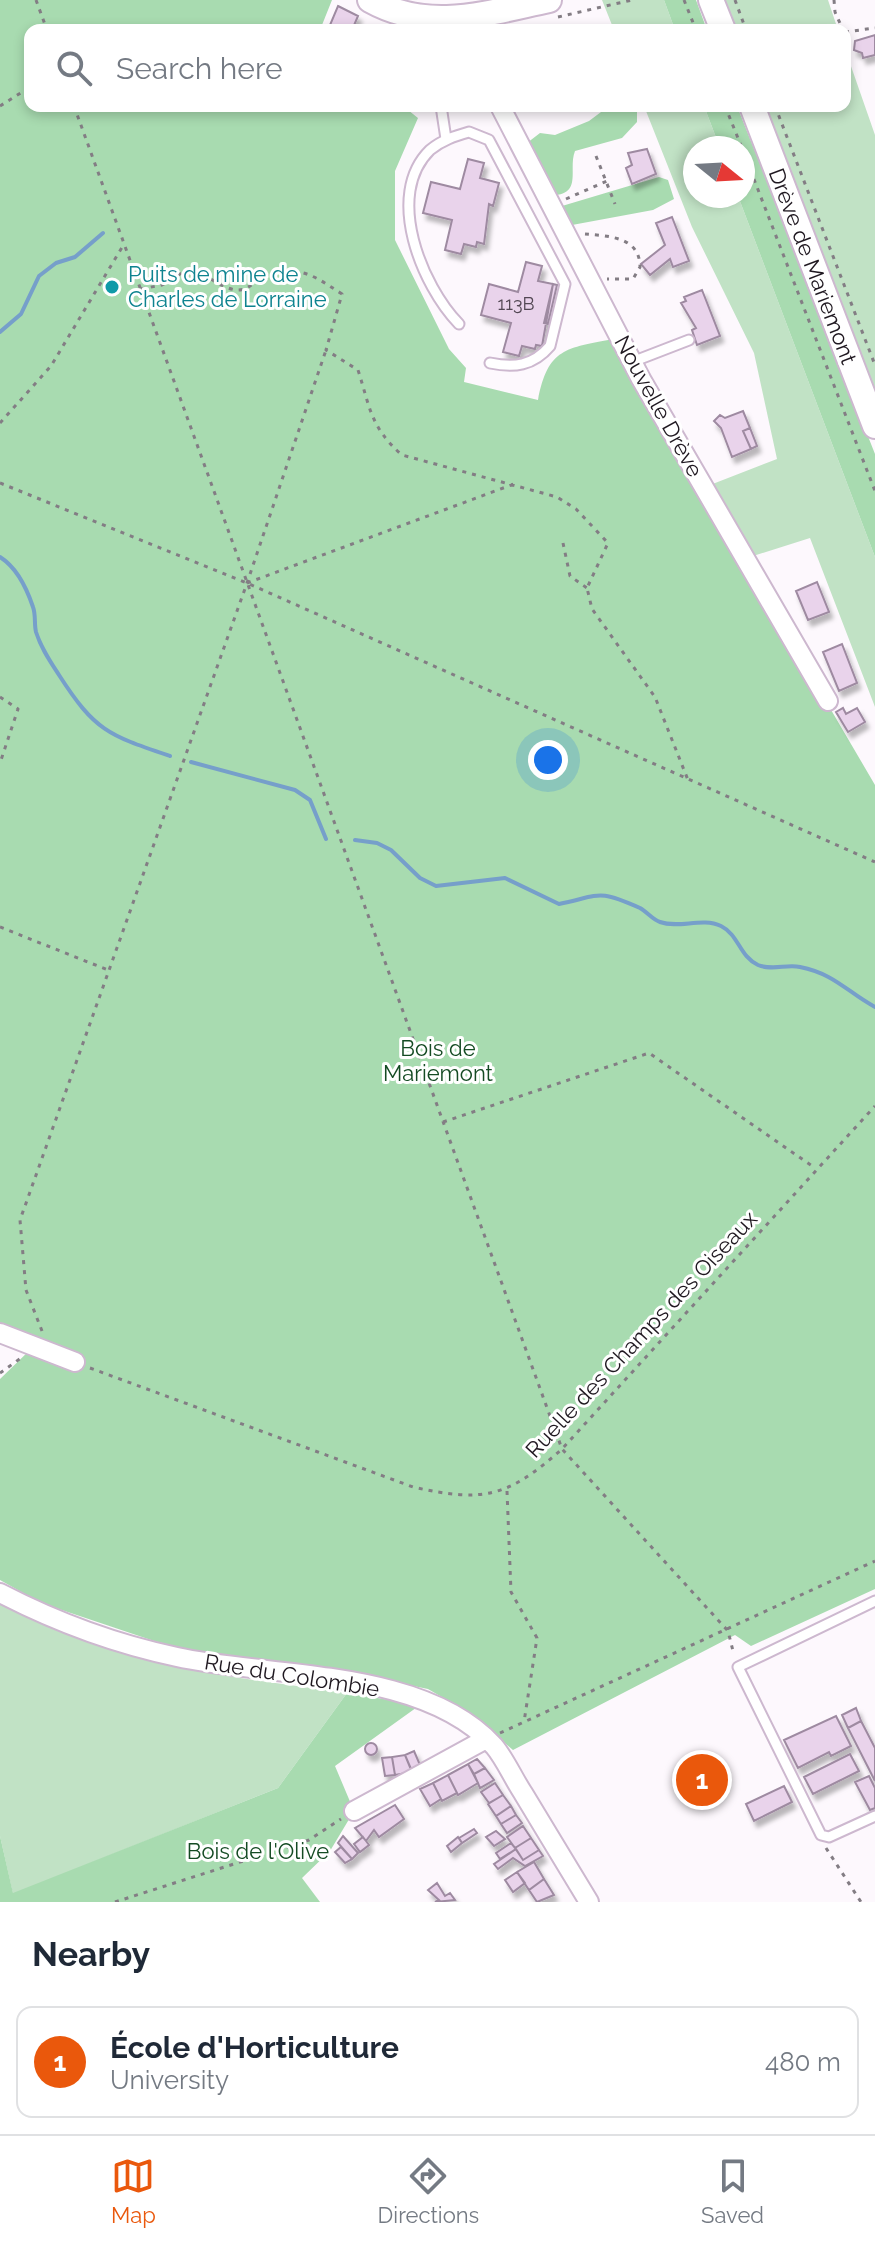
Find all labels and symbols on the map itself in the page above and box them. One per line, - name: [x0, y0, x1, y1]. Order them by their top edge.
- north arrow: [683, 136, 755, 208]
- street label: Drève de Mariemont: [764, 164, 863, 368]
- place label: Puits de mine de Charles de Lorraine: [128, 261, 327, 312]
- marker: Puits de mine de Charles de Lorraine: [103, 278, 121, 296]
- house number: 113B: [497, 293, 535, 314]
- street label: Nouvelle Drève: [609, 331, 709, 481]
- your location: [528, 740, 568, 780]
- park label: Bois de Mariemont: [383, 1035, 494, 1086]
- street label: Ruelle des Champs des Oiseaux: [520, 1205, 762, 1463]
- street label: Rue du Colombie: [203, 1648, 381, 1702]
- pin: 1: [676, 1750, 728, 1810]
- park label: Bois de l'Olive: [187, 1838, 329, 1864]

